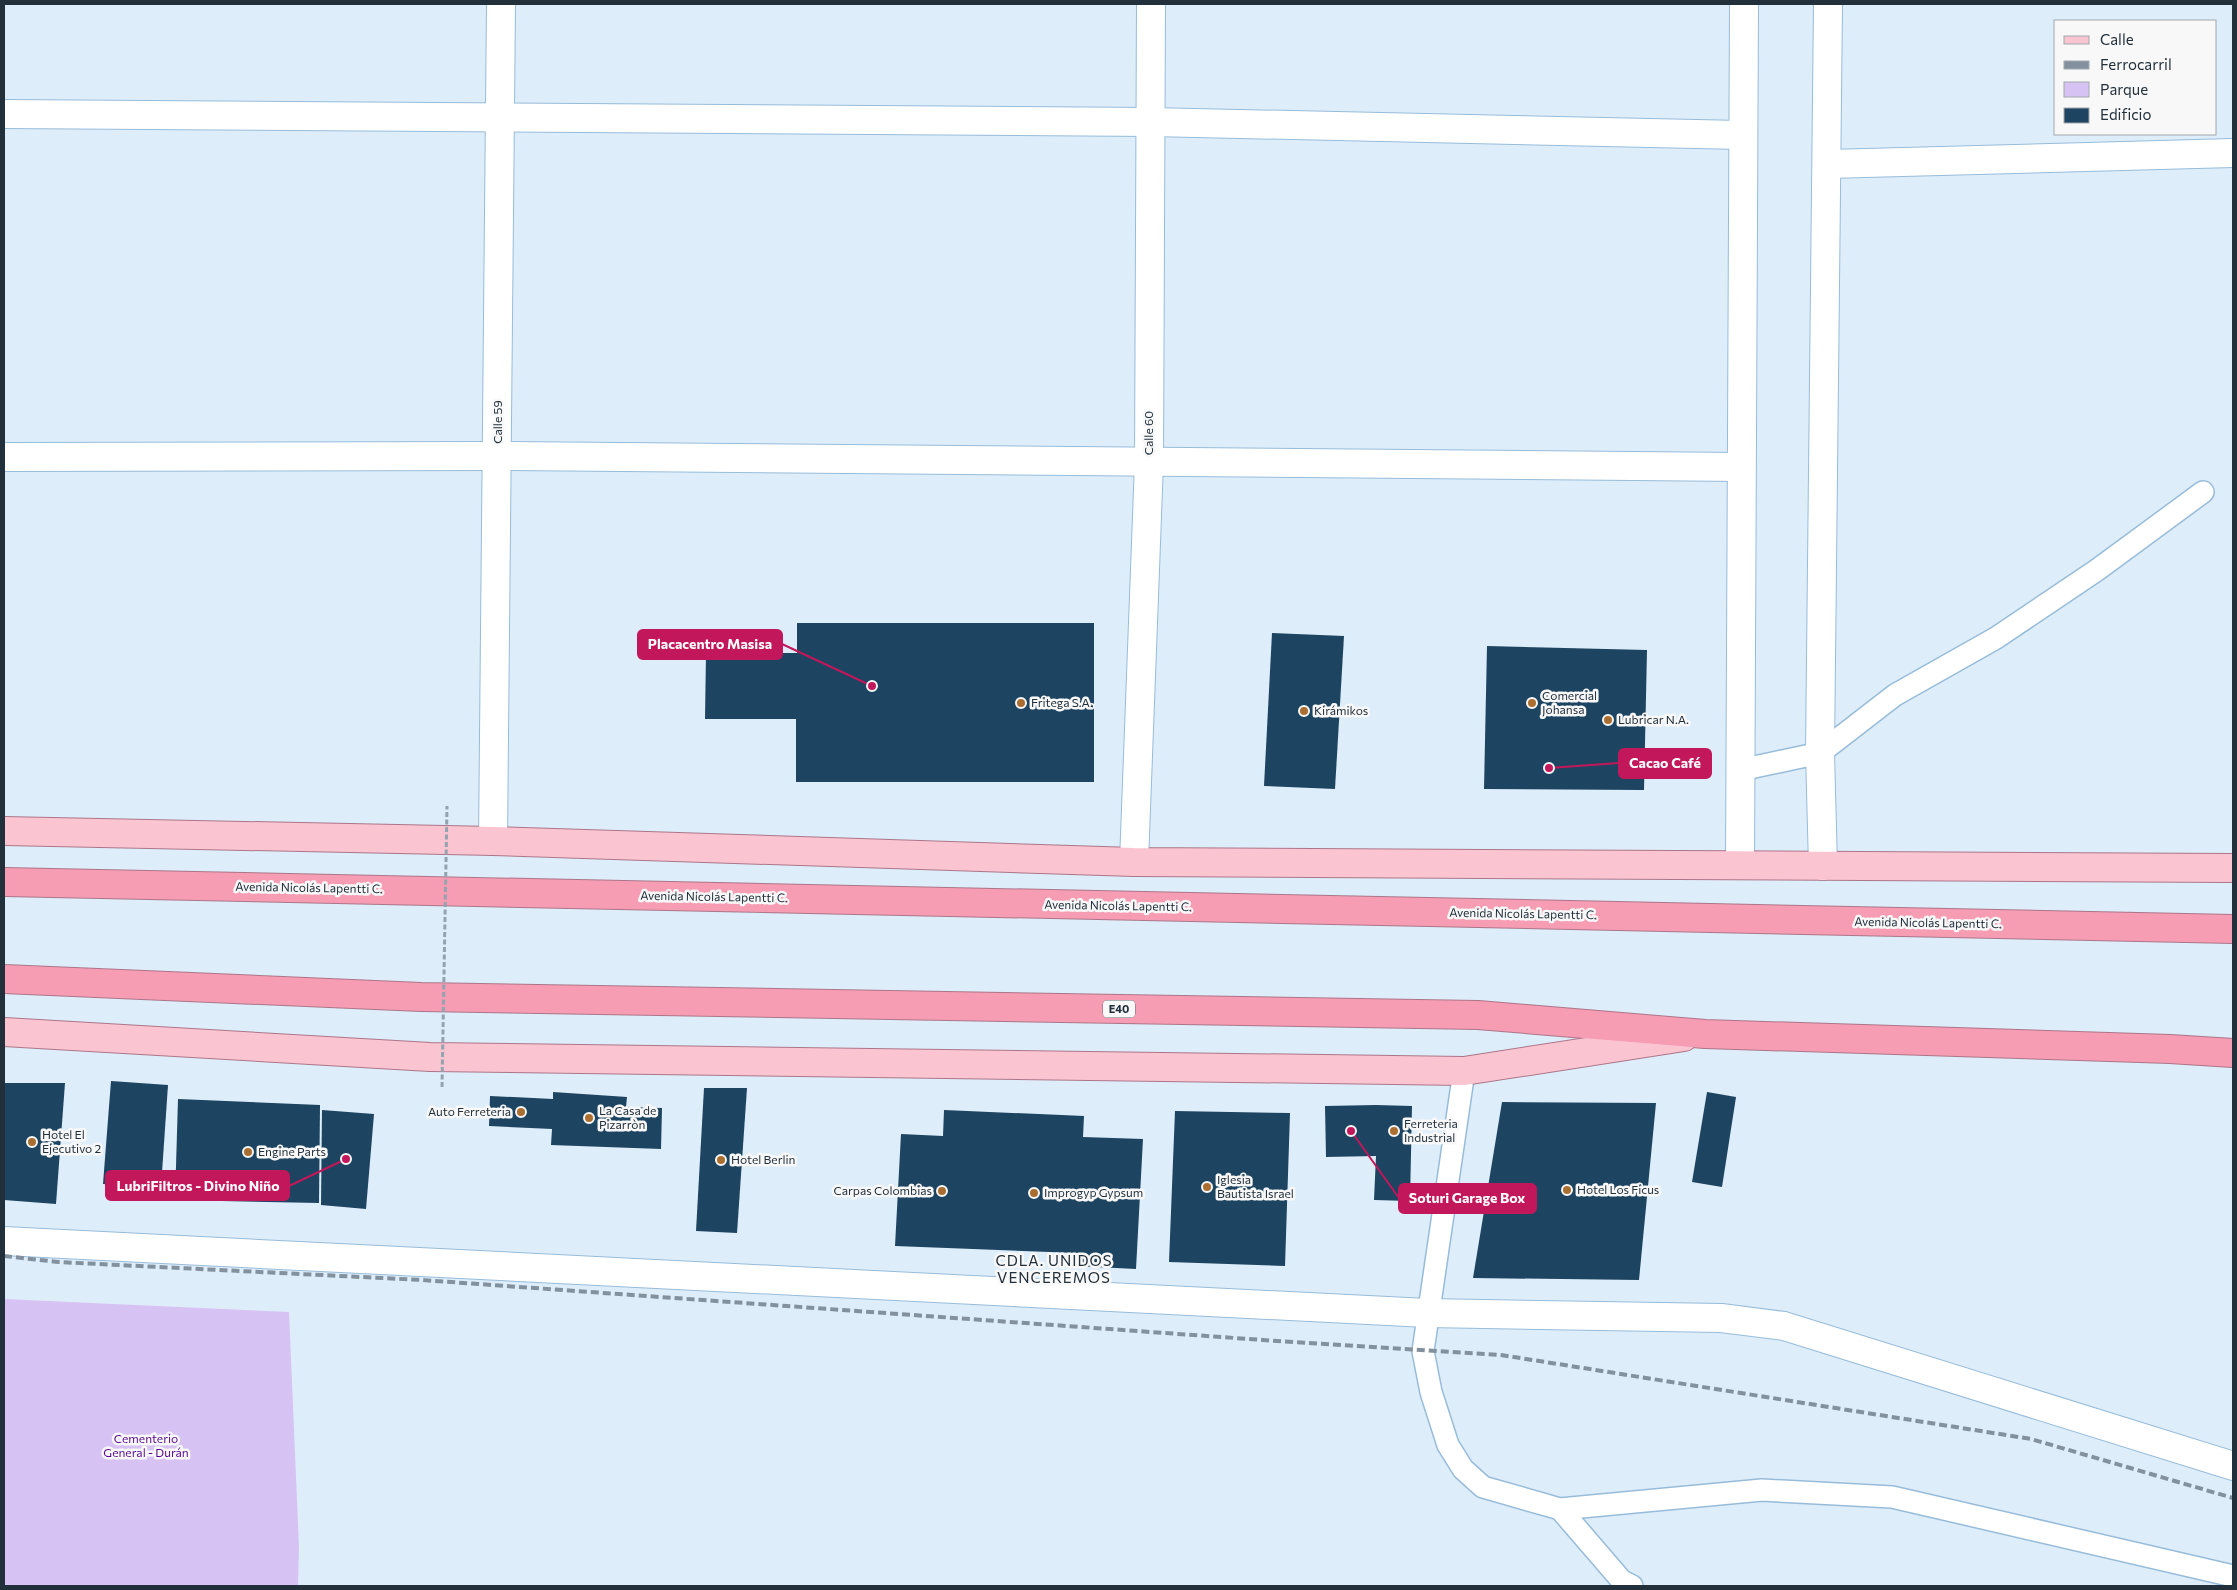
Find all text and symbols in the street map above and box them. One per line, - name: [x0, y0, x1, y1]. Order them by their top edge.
- legend: [2054, 20, 2217, 135]
- text: Calle: [2100, 30, 2134, 48]
- text: Ferrocarril: [2100, 55, 2172, 73]
- text: Parque: [2100, 80, 2148, 98]
- text: Edificio: [2100, 105, 2151, 123]
- street label: Calle 59: [490, 400, 504, 444]
- street label: Calle 60: [1141, 411, 1155, 455]
- callout: Placacentro Masisa: [638, 630, 782, 659]
- text: Placacentro Masisa: [648, 635, 772, 652]
- place label: Comercial Johansa: [1542, 688, 1597, 717]
- place label: Fritega S.A.: [1031, 695, 1093, 709]
- marker: Fritega S.A.: [1015, 697, 1027, 709]
- marker: Comercial Johansa: [1526, 697, 1538, 709]
- place label: Kirámikos: [1314, 703, 1368, 717]
- marker: Kirámikos: [1298, 705, 1310, 717]
- place label: Lubricar N.A.: [1618, 712, 1689, 726]
- marker: Lubricar N.A.: [1602, 714, 1614, 726]
- callout: Cacao Café: [1619, 749, 1711, 778]
- text: Cacao Café: [1629, 754, 1701, 771]
- street label: Avenida Nicolás Lapentti C.: [235, 879, 383, 895]
- street label: Avenida Nicolás Lapentti C.: [640, 888, 788, 904]
- street label: Avenida Nicolás Lapentti C.: [1044, 897, 1192, 913]
- street label: Avenida Nicolás Lapentti C.: [1449, 905, 1597, 921]
- street label: Avenida Nicolás Lapentti C.: [1854, 914, 2002, 930]
- road number: E40: [1103, 1001, 1135, 1018]
- place label: La Casa de Pizarròn: [599, 1103, 656, 1131]
- place label: Auto Ferreteria: [428, 1104, 511, 1118]
- marker: Auto Ferreteria: [515, 1106, 527, 1118]
- marker: La Casa de Pizarròn: [583, 1112, 595, 1124]
- place label: Ferreteria Industrial: [1404, 1116, 1458, 1144]
- marker: Ferreteria Industrial: [1388, 1125, 1400, 1137]
- place label: Hotel El Ejecutivo 2: [42, 1127, 102, 1155]
- marker: Hotel El Ejecutivo 2: [26, 1136, 38, 1148]
- place label: Engine Parts: [258, 1144, 326, 1158]
- marker: Engine Parts: [242, 1146, 254, 1158]
- place label: Hotel Berlin: [731, 1152, 795, 1166]
- marker: Hotel Berlin: [715, 1154, 727, 1166]
- callout: LubriFiltros - Divino Niño: [106, 1171, 289, 1200]
- place label: Iglesia Bautista Israel: [1217, 1172, 1294, 1200]
- text: LubriFiltros - Divino Niño: [116, 1177, 280, 1194]
- marker: Iglesia Bautista Israel: [1201, 1181, 1213, 1193]
- place label: Hotel Los Ficus: [1577, 1182, 1659, 1196]
- place label: Carpas Colombias: [834, 1183, 932, 1197]
- callout: Soturi Garage Box: [1399, 1184, 1536, 1213]
- marker: Hotel Los Ficus: [1561, 1184, 1573, 1196]
- marker: Carpas Colombias: [936, 1185, 948, 1197]
- place label: Improgyp Gypsum: [1044, 1185, 1143, 1199]
- marker: Improgyp Gypsum: [1028, 1187, 1040, 1199]
- text: Soturi Garage Box: [1409, 1189, 1525, 1206]
- district label: CDLA. UNIDOS VENCEREMOS: [995, 1251, 1113, 1286]
- park label: Cementerio General - Durán: [103, 1431, 189, 1459]

